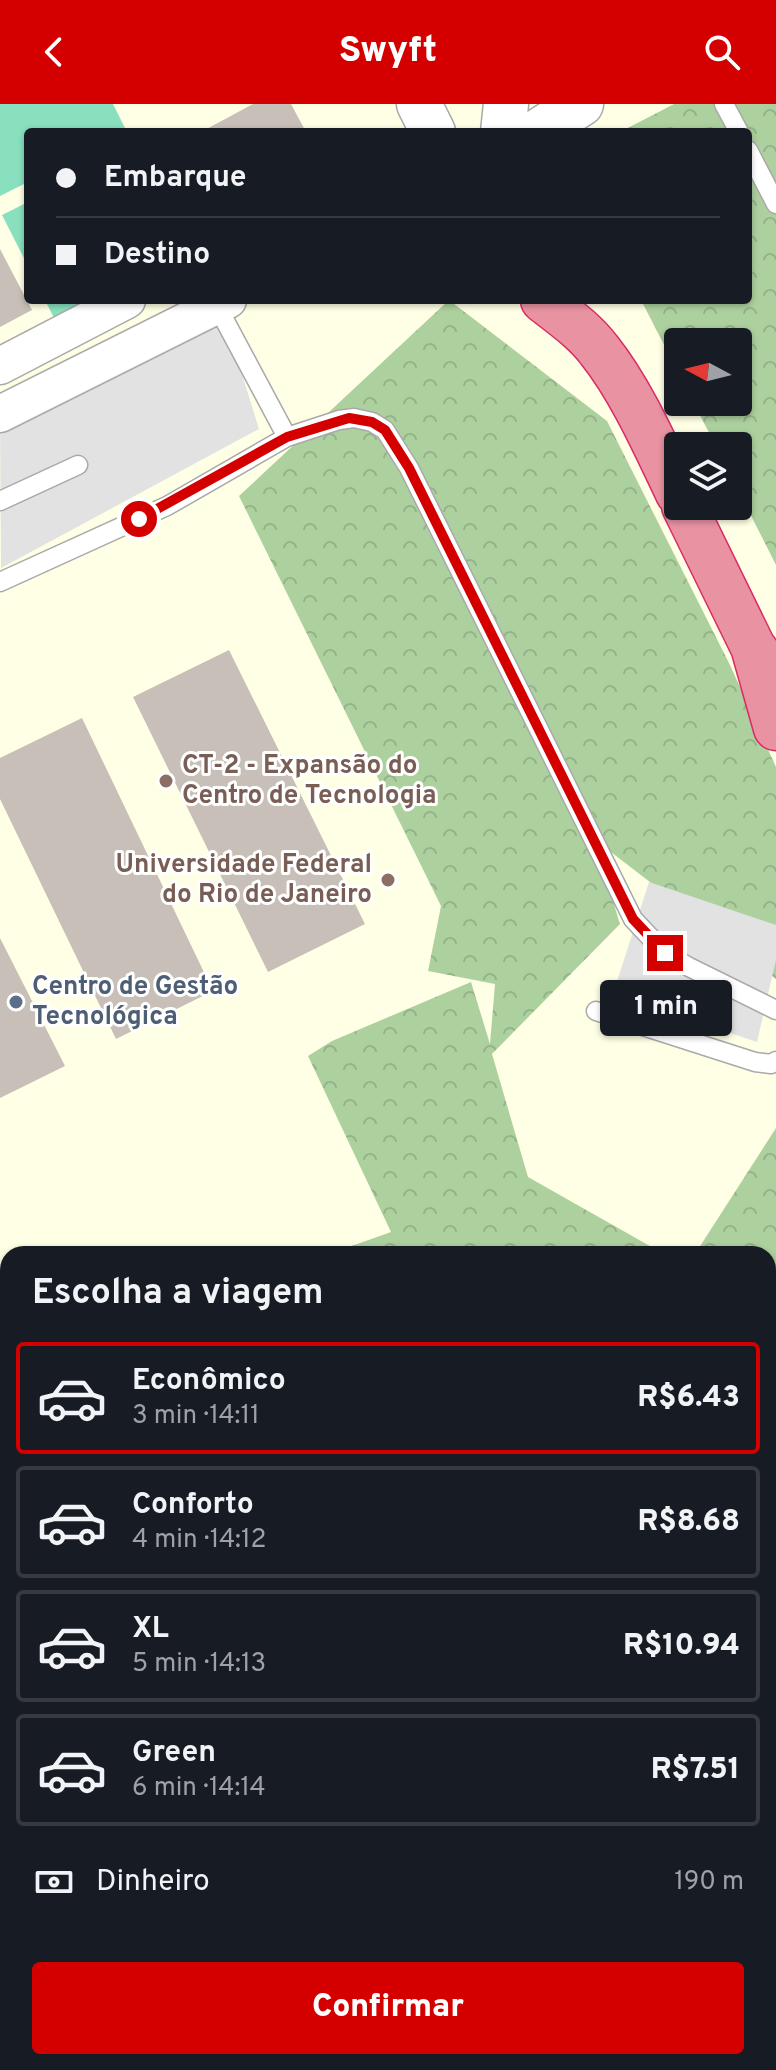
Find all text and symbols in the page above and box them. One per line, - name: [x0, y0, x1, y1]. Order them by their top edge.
- text: Swyft: [339, 29, 437, 75]
- icon: back: [32, 30, 76, 74]
- icon: search: [700, 30, 744, 74]
- text: Embarque: [104, 160, 246, 197]
- text: Destino: [104, 237, 210, 274]
- north arrow: [664, 328, 752, 416]
- map controls: [664, 328, 752, 520]
- button: layers: [664, 432, 752, 520]
- route start: [121, 501, 157, 537]
- place label: CT-2 - Expansão do Centro de Tecnologia: [182, 750, 437, 813]
- marker: CT-2 - Expansão do Centro de Tecnologia: [157, 772, 175, 790]
- place label: Universidade Federal do Rio de Janeiro: [116, 849, 372, 912]
- marker: Universidade Federal do Rio de Janeiro: [379, 871, 397, 889]
- route end: [647, 935, 683, 971]
- place label: Centro de Gestão Tecnológica: [32, 971, 238, 1034]
- callout: 1 min: [599, 981, 731, 1037]
- text: 1 min: [634, 991, 698, 1024]
- marker: Centro de Gestão Tecnológica: [7, 993, 25, 1011]
- text: Escolha a viagem: [32, 1271, 324, 1317]
- icon: car: [36, 1362, 108, 1434]
- text: Econômico: [132, 1363, 286, 1400]
- text: R$6.43: [637, 1380, 740, 1417]
- text: 3 min · 14:11: [132, 1400, 260, 1433]
- icon: car: [36, 1486, 108, 1558]
- text: Conforto: [132, 1487, 254, 1524]
- text: R$8.68: [637, 1504, 740, 1541]
- text: 4 min · 14:12: [132, 1524, 267, 1557]
- icon: car: [36, 1610, 108, 1682]
- text: XL: [132, 1611, 169, 1648]
- text: R$10.94: [623, 1628, 740, 1665]
- text: 5 min · 14:13: [132, 1648, 266, 1681]
- icon: car: [36, 1734, 108, 1806]
- text: Green: [132, 1735, 216, 1772]
- text: R$7.51: [651, 1752, 740, 1789]
- text: 6 min · 14:14: [132, 1772, 266, 1805]
- icon: cash: [32, 1860, 76, 1904]
- text: Dinheiro: [96, 1864, 210, 1901]
- text: 190 m: [674, 1866, 744, 1899]
- button: Confirmar: [32, 1962, 744, 2054]

